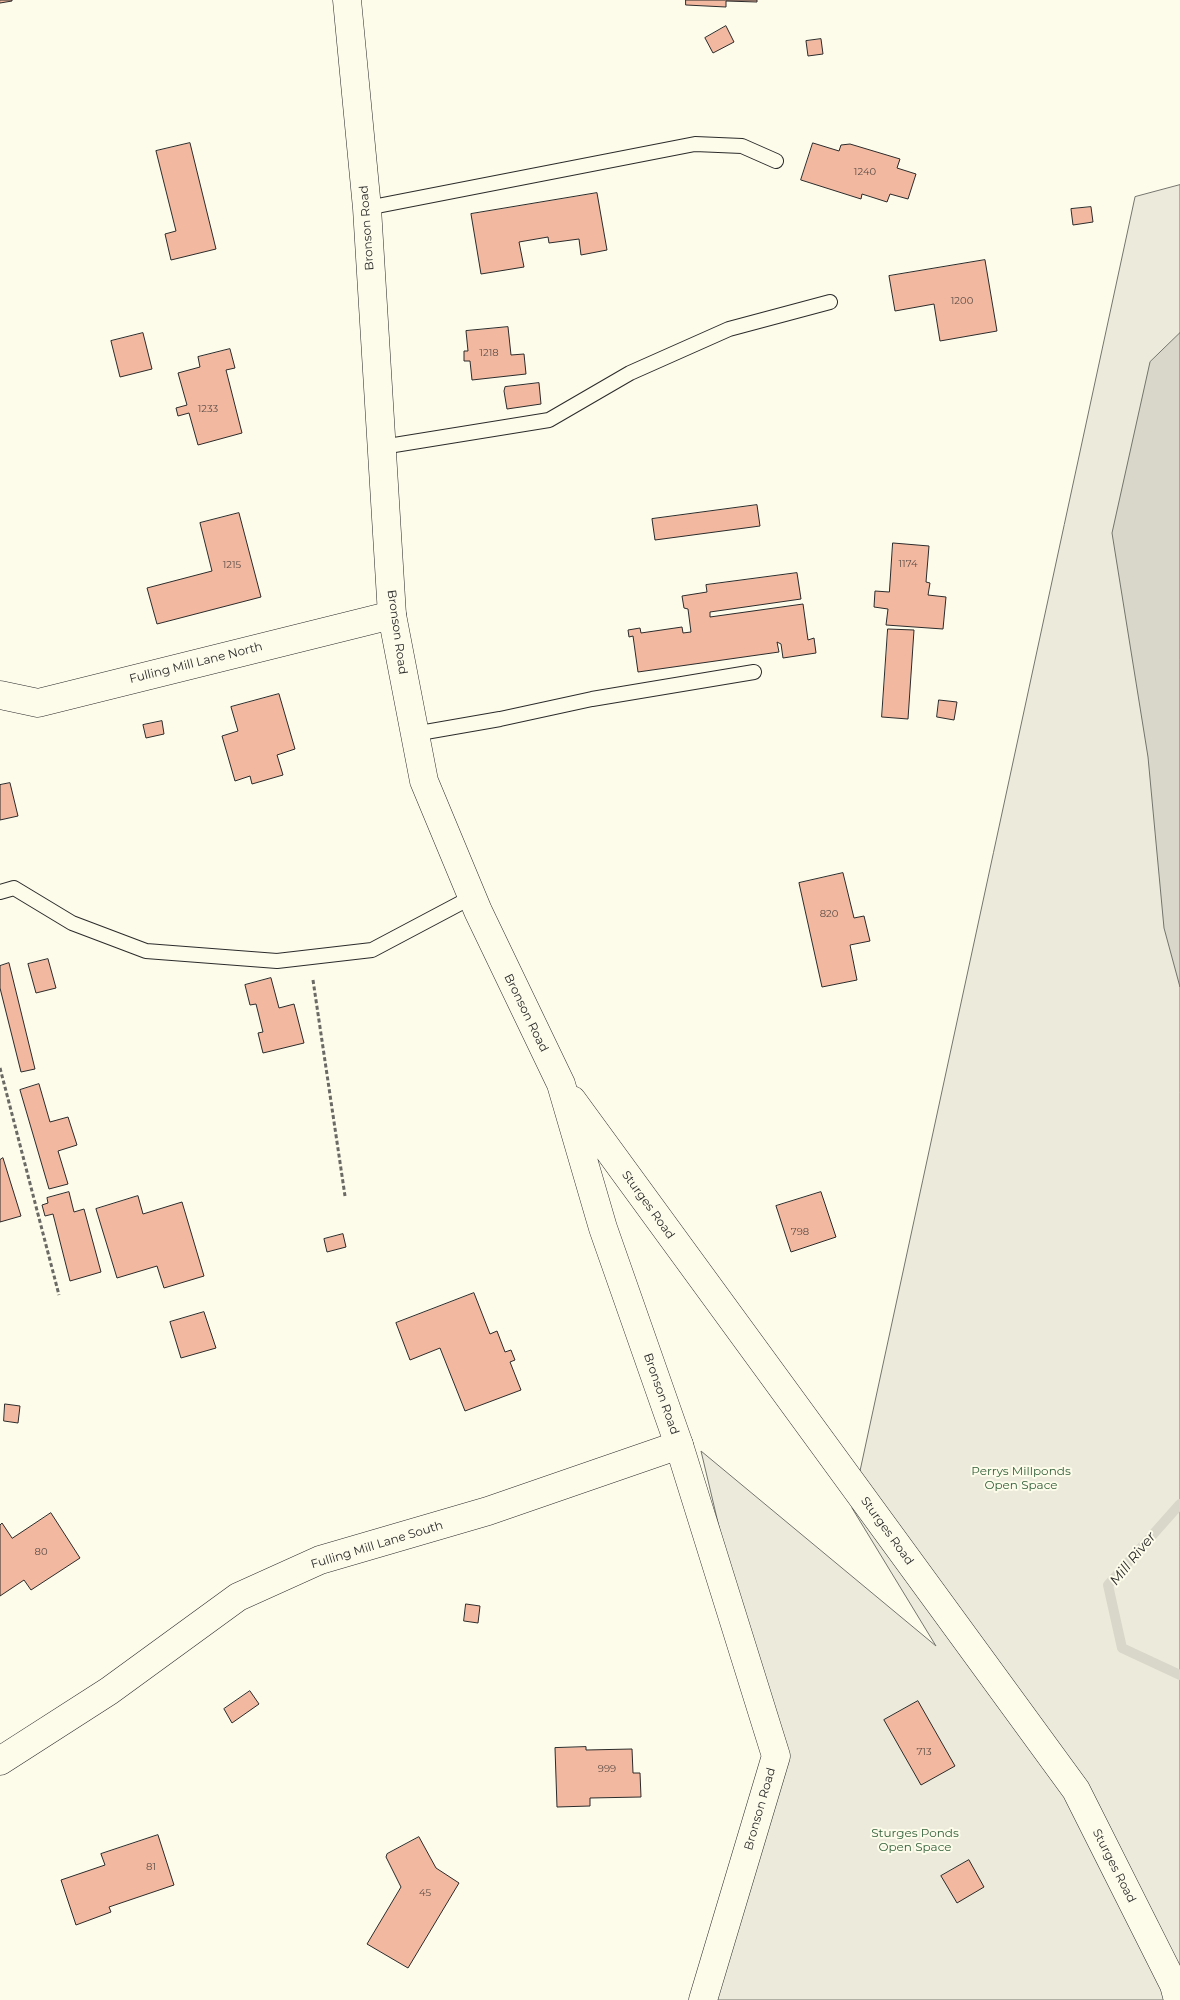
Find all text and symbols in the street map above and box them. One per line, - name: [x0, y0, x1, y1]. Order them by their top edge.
- house number: 1240: [854, 166, 876, 178]
- street label: Bronson Road: [357, 185, 377, 271]
- house number: 1200: [951, 295, 973, 307]
- house number: 1218: [479, 347, 499, 359]
- house number: 1233: [198, 403, 218, 415]
- house number: 1174: [898, 558, 918, 570]
- house number: 1215: [223, 559, 241, 571]
- street label: Bronson Road: [384, 589, 410, 675]
- street label: Fulling Mill Lane North: [128, 639, 264, 687]
- house number: 820: [820, 908, 838, 920]
- street label: Bronson Road: [501, 971, 551, 1055]
- street label: Sturges Road: [618, 1168, 678, 1242]
- house number: 798: [791, 1226, 809, 1238]
- street label: Bronson Road: [640, 1351, 682, 1437]
- park label: Perrys Millponds Open Space: [971, 1464, 1071, 1492]
- street label: Sturges Road: [857, 1494, 917, 1568]
- street label: Fulling Mill Lane South: [309, 1518, 445, 1572]
- water label: Mill River: [1106, 1529, 1160, 1589]
- house number: 80: [35, 1546, 47, 1558]
- house number: 713: [916, 1746, 932, 1758]
- house number: 999: [598, 1763, 616, 1775]
- street label: Bronson Road: [741, 1766, 779, 1852]
- park label: Sturges Ponds Open Space: [871, 1826, 959, 1854]
- street label: Sturges Road: [1089, 1827, 1139, 1905]
- house number: 81: [146, 1861, 156, 1873]
- house number: 45: [419, 1887, 431, 1899]

